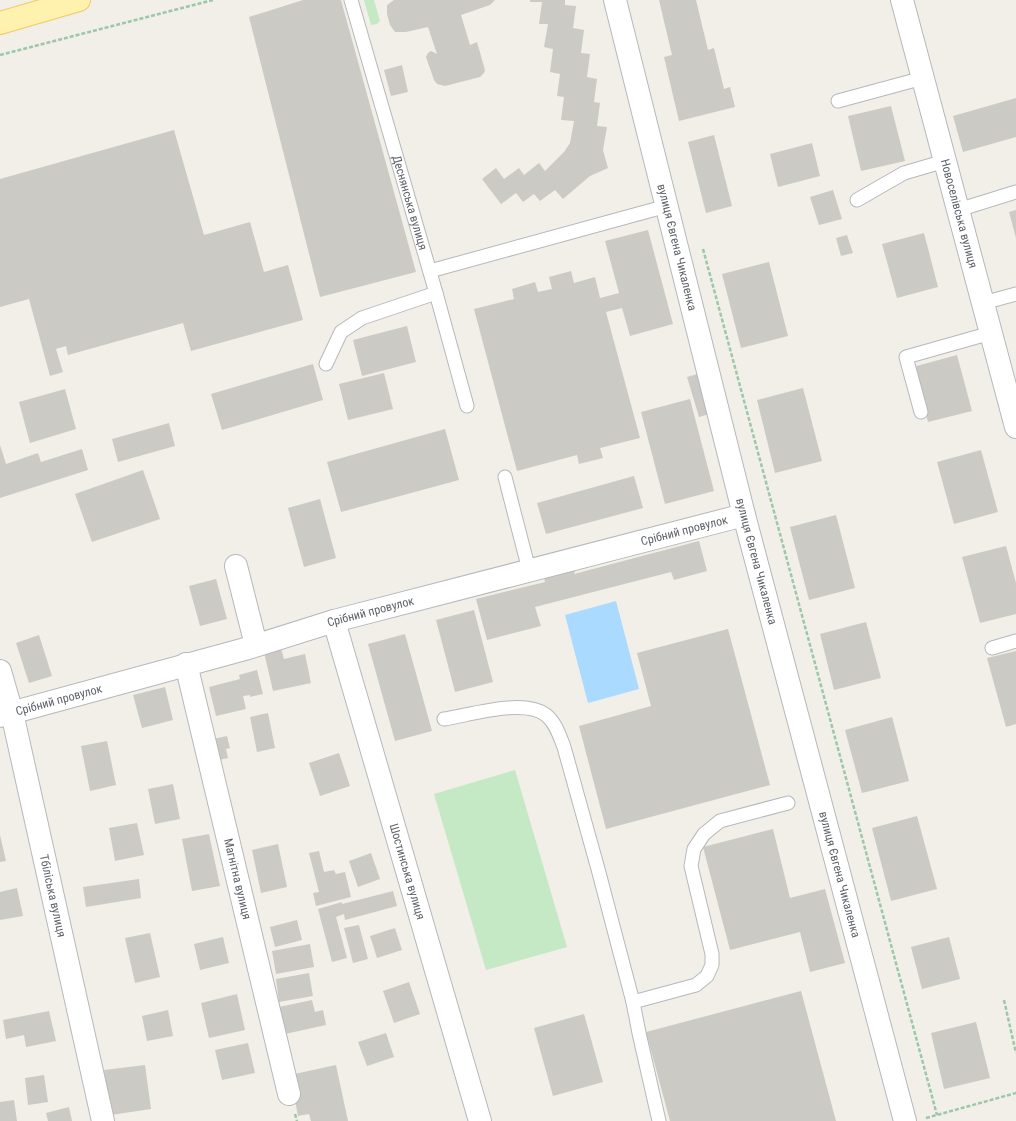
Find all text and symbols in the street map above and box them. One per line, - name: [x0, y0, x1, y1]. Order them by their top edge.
- street label: Деснянська вулиця: [389, 154, 430, 252]
- street label: Новоселівська вулиця: [938, 157, 980, 270]
- street label: вулиця Євгена Чикаленка: [654, 183, 700, 312]
- street label: вулиця Євгена Чикаленка: [733, 497, 780, 626]
- street label: Срібний провулок: [639, 512, 729, 548]
- street label: Срібний провулок: [325, 594, 416, 630]
- street label: Срібний провулок: [14, 681, 104, 718]
- street label: вулиця Євгена Чикаленка: [816, 810, 863, 939]
- street label: Шостинська вулиця: [386, 822, 428, 921]
- street label: Магнітна вулиця: [221, 837, 254, 921]
- street label: Тбіліська вулиця: [37, 853, 69, 939]

